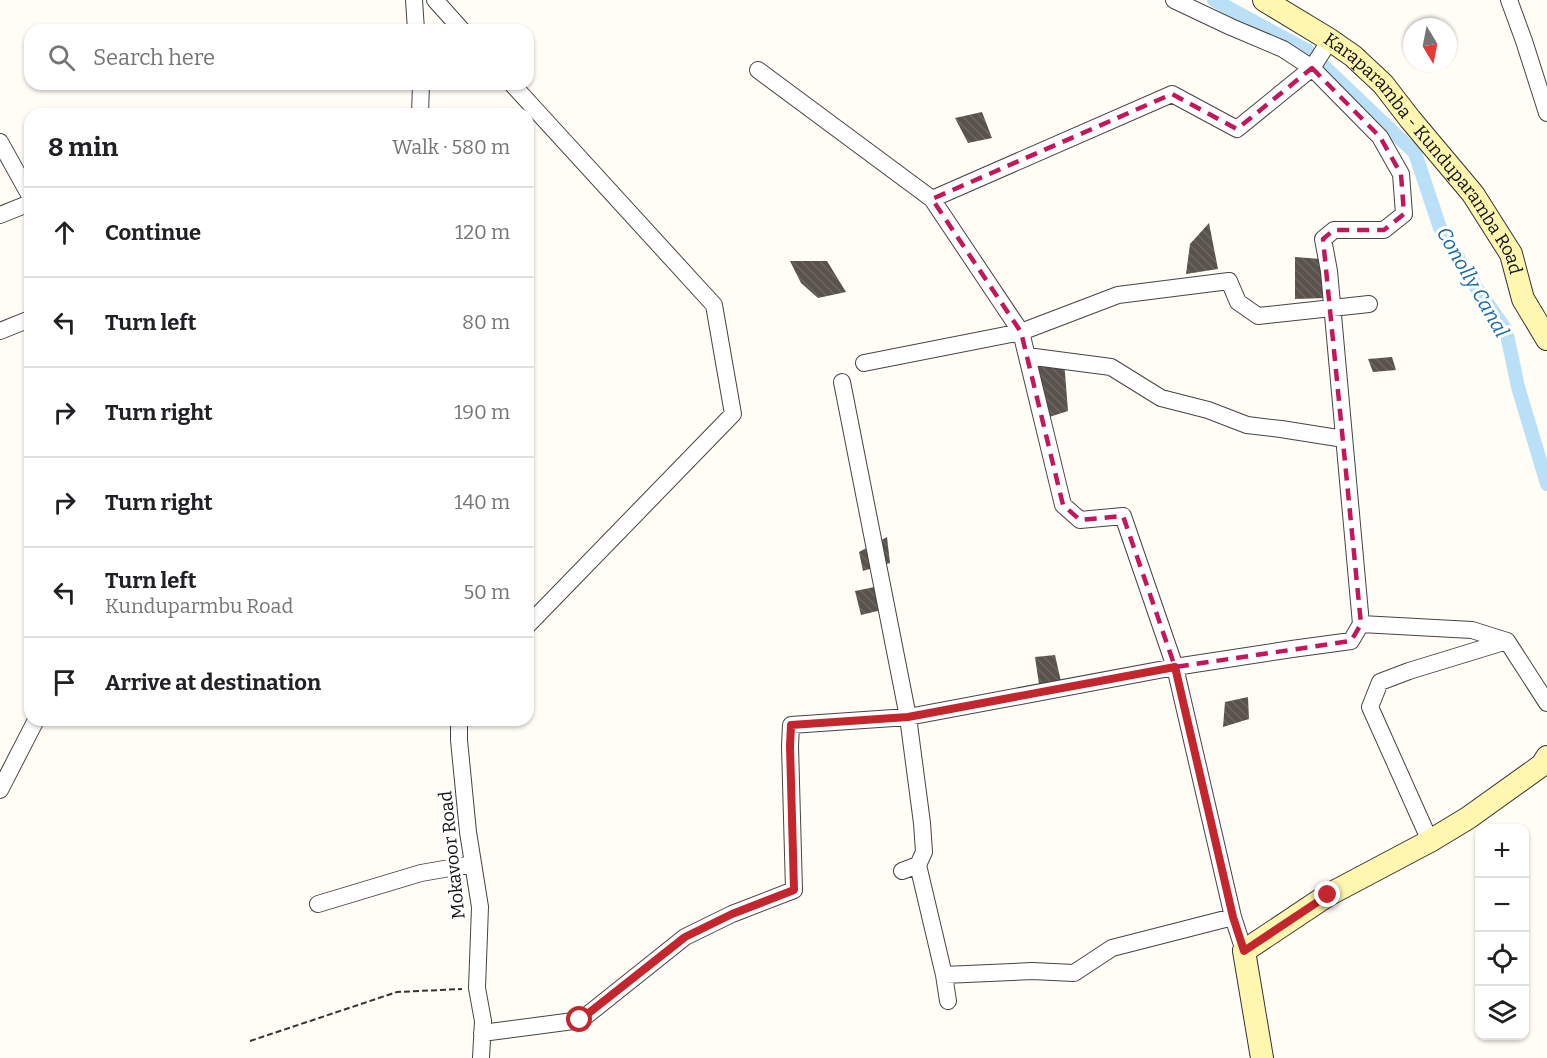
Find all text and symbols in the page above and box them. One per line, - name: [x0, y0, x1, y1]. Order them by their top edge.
- north arrow: [1403, 18, 1457, 72]
- search box: [24, 24, 534, 90]
- street label: Karaparamba - Kunduparamba Road: [1320, 28, 1527, 277]
- icon: search: [45, 41, 78, 74]
- text: Search here: [93, 44, 215, 71]
- text: 8 min: [48, 132, 118, 163]
- text: Walk · 580 m: [392, 135, 510, 159]
- icon: ahead: [48, 216, 81, 249]
- text: Continue: [105, 219, 201, 246]
- text: 120 m: [455, 220, 510, 244]
- water label: Conolly Canal: [1432, 223, 1514, 341]
- icon: left: [48, 306, 81, 339]
- text: Turn left: [105, 309, 197, 336]
- text: 80 m: [462, 310, 510, 334]
- icon: right: [48, 396, 81, 429]
- text: Turn right: [105, 399, 213, 426]
- text: 190 m: [454, 400, 510, 424]
- icon: right: [48, 486, 81, 519]
- text: Turn right: [105, 489, 213, 516]
- text: 140 m: [454, 490, 510, 514]
- text: Turn left: [105, 567, 197, 594]
- icon: left: [48, 576, 81, 609]
- text: 50 m: [463, 580, 510, 604]
- text: Kunduparmbu Road: [105, 594, 293, 618]
- icon: arrive: [48, 666, 81, 699]
- text: Arrive at destination: [105, 669, 321, 696]
- street label: Mokavoor Road: [434, 789, 470, 920]
- map controls: [1475, 824, 1529, 1040]
- button: +: [1475, 824, 1529, 878]
- button: −: [1475, 878, 1529, 932]
- route end: [1314, 881, 1340, 907]
- button: locate: [1475, 932, 1529, 986]
- button: layers: [1475, 986, 1529, 1040]
- route start: [566, 1006, 592, 1032]

